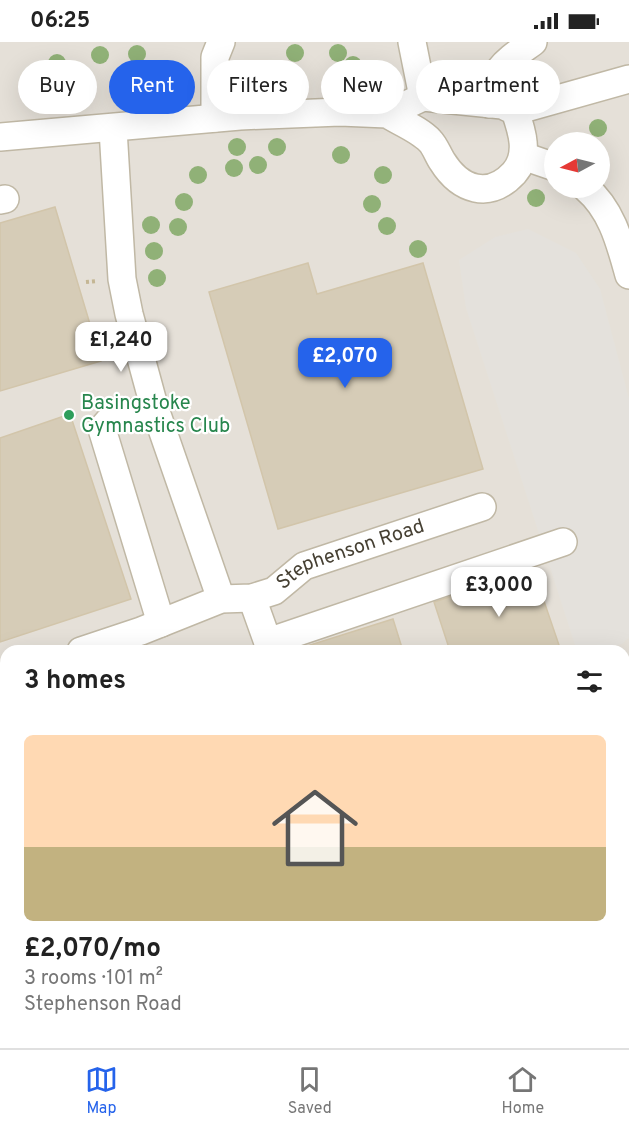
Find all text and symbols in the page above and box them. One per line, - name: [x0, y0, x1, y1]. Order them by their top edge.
- text: 06:25: [30, 8, 90, 35]
- chip: Buy: [18, 60, 97, 114]
- chip: Rent: [109, 60, 195, 114]
- chip: Filters: [207, 60, 309, 114]
- chip: New: [321, 60, 404, 114]
- chip: Apartment: [416, 60, 560, 114]
- north arrow: [544, 132, 610, 198]
- map controls: [544, 132, 610, 198]
- pin: £1,240: [72, 322, 170, 373]
- text: £1,240: [89, 328, 153, 354]
- pin: £2,070: [296, 338, 394, 389]
- text: £2,070: [312, 344, 378, 370]
- place label: Basingstoke Gymnastics Club: [81, 391, 230, 440]
- marker: Basingstoke Gymnastics Club: [62, 408, 76, 422]
- street label: Stephenson Road: [272, 514, 428, 596]
- pin: £3,000: [450, 567, 548, 618]
- text: £3,000: [465, 573, 533, 599]
- text: 3 homes: [24, 665, 126, 698]
- icon: filters: [573, 665, 606, 698]
- icon: home: [261, 774, 369, 882]
- text: £2,070/mo: [24, 933, 161, 966]
- text: 3 rooms · 101 m²: [24, 966, 163, 992]
- text: Stephenson Road: [24, 992, 182, 1018]
- tab: Map: [85, 1063, 118, 1119]
- tab: Saved: [288, 1063, 332, 1119]
- tab: Home: [502, 1063, 544, 1119]

